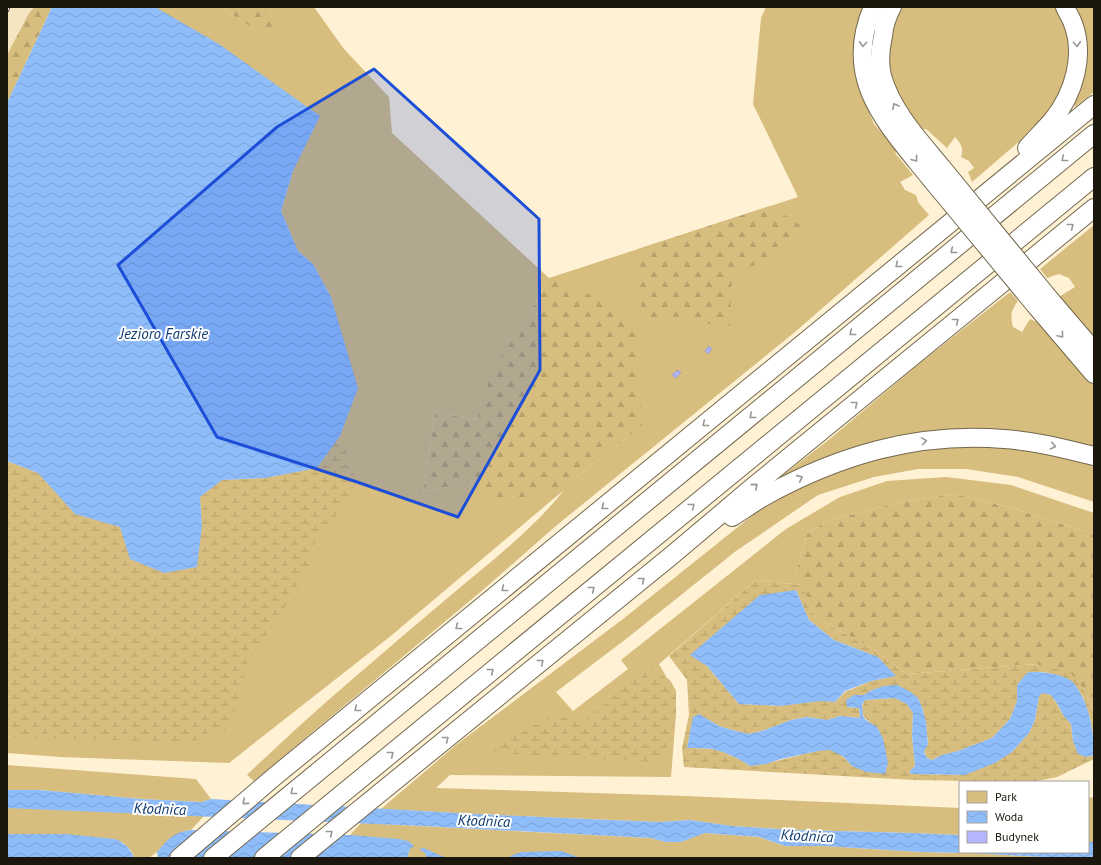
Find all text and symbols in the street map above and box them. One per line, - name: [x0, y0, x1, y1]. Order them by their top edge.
- one-way arrow: [859, 41, 868, 48]
- one-way arrow: [1072, 41, 1081, 47]
- one-way arrow: [893, 103, 900, 110]
- one-way arrow: [911, 155, 918, 162]
- one-way arrow: [1061, 155, 1068, 162]
- one-way arrow: [1067, 224, 1074, 231]
- one-way arrow: [950, 246, 957, 253]
- one-way arrow: [895, 261, 902, 268]
- one-way arrow: [951, 319, 958, 326]
- water label: Jezioro Farskie: [119, 324, 208, 343]
- one-way arrow: [850, 329, 857, 336]
- one-way arrow: [1056, 331, 1063, 338]
- one-way arrow: [851, 401, 858, 408]
- one-way arrow: [749, 411, 756, 418]
- one-way arrow: [702, 420, 709, 427]
- one-way arrow: [921, 437, 927, 446]
- one-way arrow: [1050, 442, 1057, 450]
- one-way arrow: [796, 475, 804, 483]
- one-way arrow: [750, 483, 757, 490]
- one-way arrow: [601, 502, 609, 509]
- one-way arrow: [688, 504, 695, 511]
- one-way arrow: [638, 577, 645, 584]
- one-way arrow: [501, 585, 508, 592]
- one-way arrow: [587, 587, 595, 594]
- one-way arrow: [455, 622, 462, 629]
- one-way arrow: [537, 659, 544, 666]
- one-way arrow: [487, 669, 494, 676]
- one-way arrow: [355, 705, 362, 712]
- one-way arrow: [442, 737, 449, 744]
- one-way arrow: [386, 752, 394, 759]
- legend: [959, 781, 1089, 853]
- one-way arrow: [291, 788, 298, 795]
- text: Park: [995, 789, 1017, 804]
- water label: Kłodnica: [133, 798, 187, 819]
- one-way arrow: [242, 798, 249, 805]
- text: Woda: [995, 809, 1023, 824]
- water label: Kłodnica: [457, 810, 511, 831]
- water label: Kłodnica: [780, 825, 835, 846]
- text: Budynek: [995, 829, 1039, 844]
- one-way arrow: [325, 831, 333, 838]

